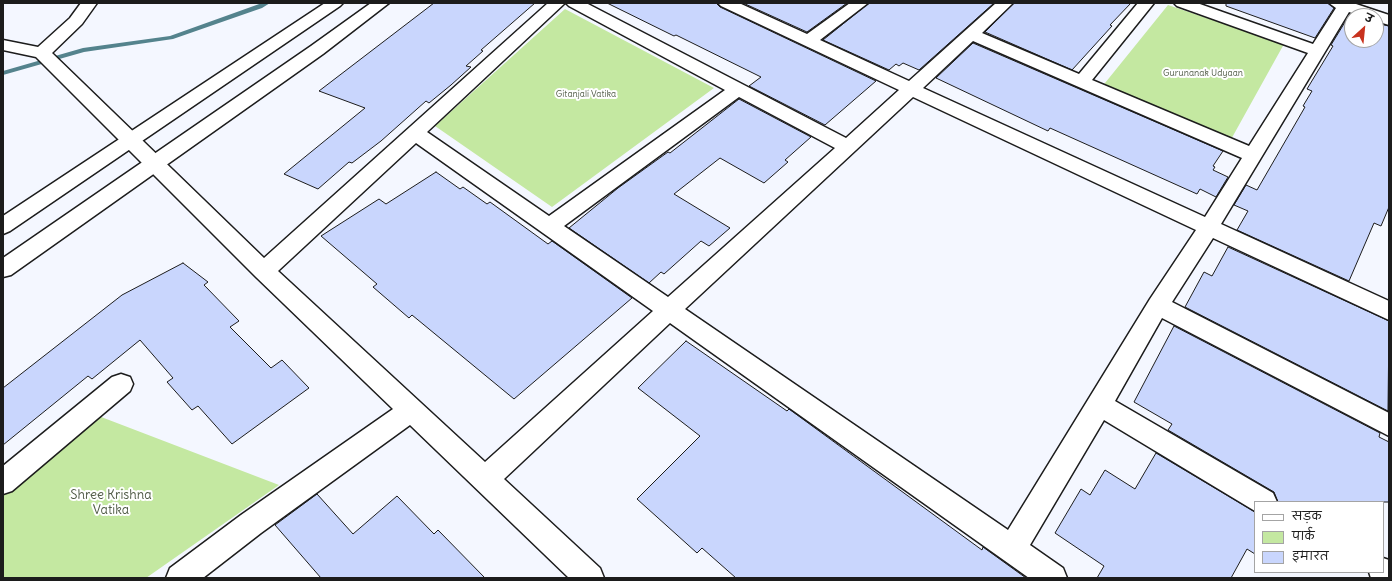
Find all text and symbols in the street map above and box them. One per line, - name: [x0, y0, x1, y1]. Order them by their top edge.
- north arrow: [1344, 8, 1384, 48]
- text: उ: [1363, 10, 1375, 26]
- park label: Gurunanak Udyaan: [1163, 68, 1243, 78]
- park label: Gitanjali Vatika: [556, 89, 616, 99]
- park label: Shree Krishna Vatika: [70, 487, 152, 518]
- legend: [1254, 501, 1384, 573]
- text: सड़क: [1292, 508, 1322, 523]
- text: पार्क: [1292, 528, 1315, 543]
- text: इमारत: [1292, 548, 1329, 563]

